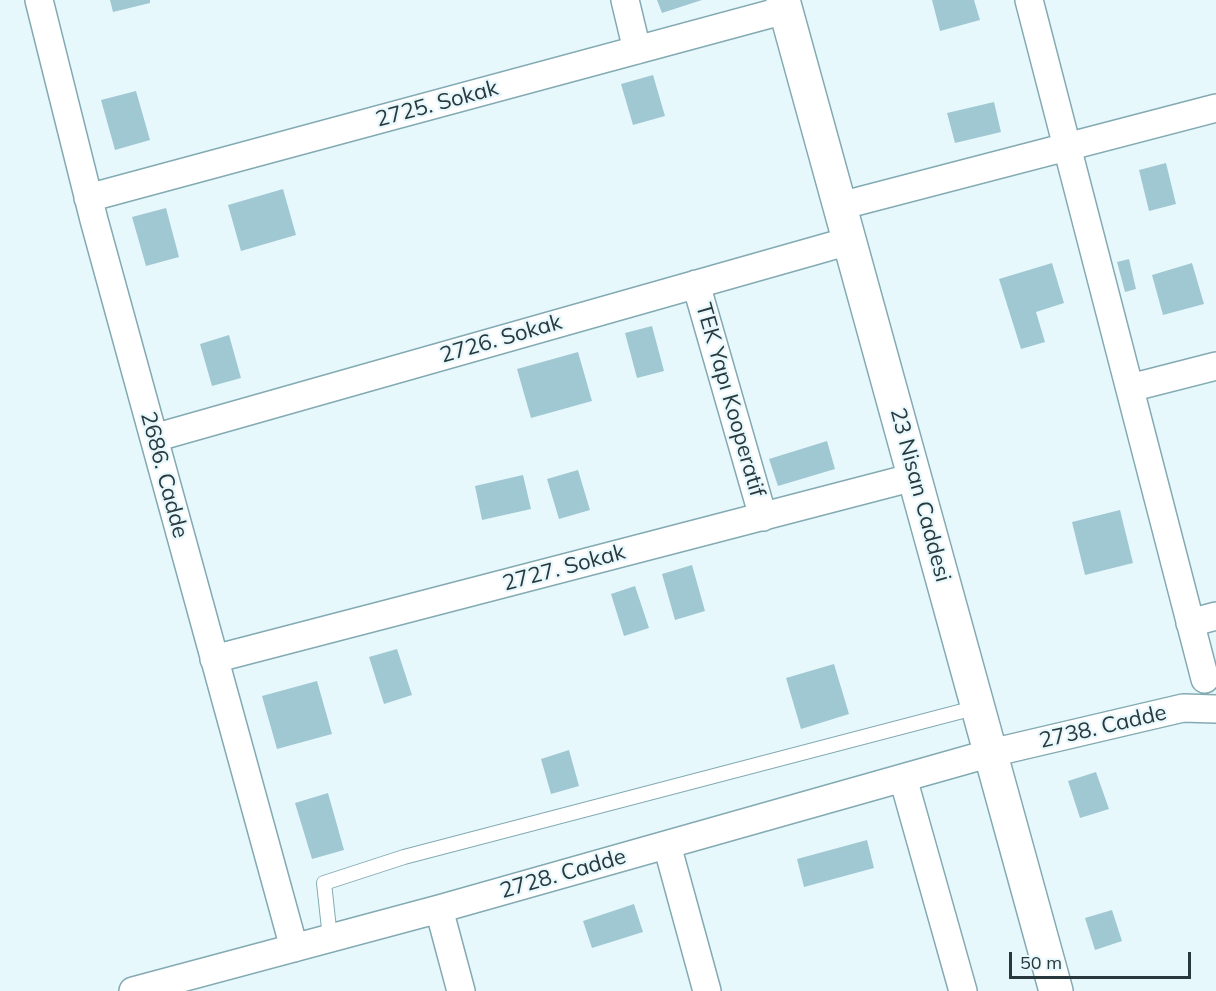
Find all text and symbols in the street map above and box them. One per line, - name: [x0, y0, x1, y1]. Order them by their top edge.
- street label: 2725. Sokak: [373, 75, 501, 133]
- street label: TEK Yapı Kooperatif: [690, 300, 770, 500]
- street label: 2726. Sokak: [437, 309, 565, 369]
- street label: 23 Nisan Caddesi: [884, 405, 956, 585]
- street label: 2686. Cadde: [134, 409, 194, 541]
- street label: 2727. Sokak: [500, 539, 628, 597]
- street label: 2738. Cadde: [1037, 700, 1169, 754]
- street label: 2728. Cadde: [497, 843, 629, 905]
- scale bar: [1012, 940, 1194, 978]
- text: 50 m: [1020, 951, 1062, 974]

